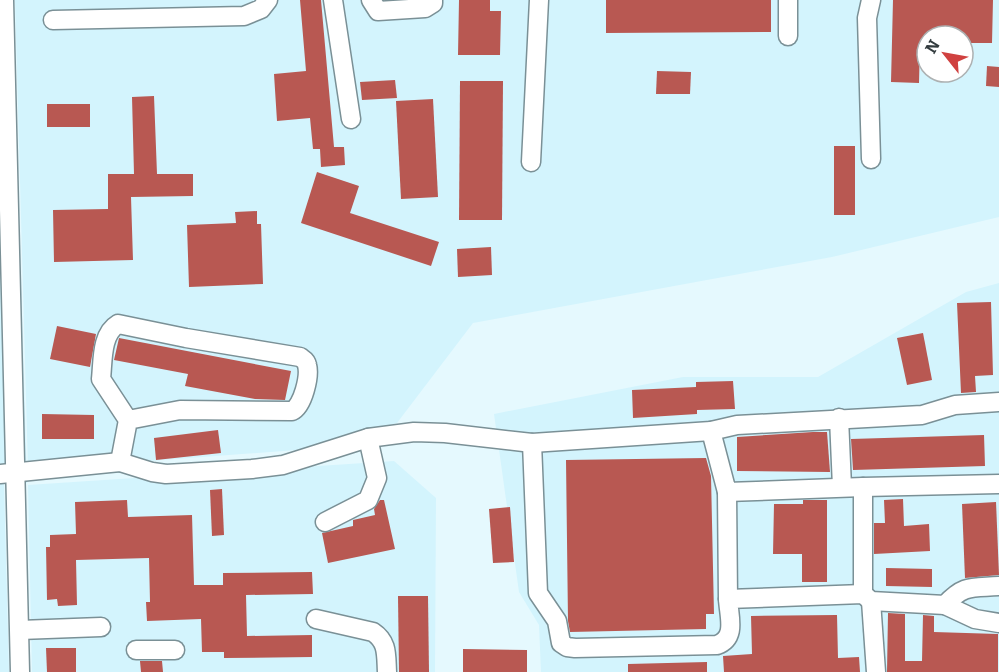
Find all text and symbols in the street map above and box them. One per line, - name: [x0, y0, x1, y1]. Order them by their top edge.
- north arrow: [915, 24, 975, 84]
- text: N: [921, 36, 944, 57]

